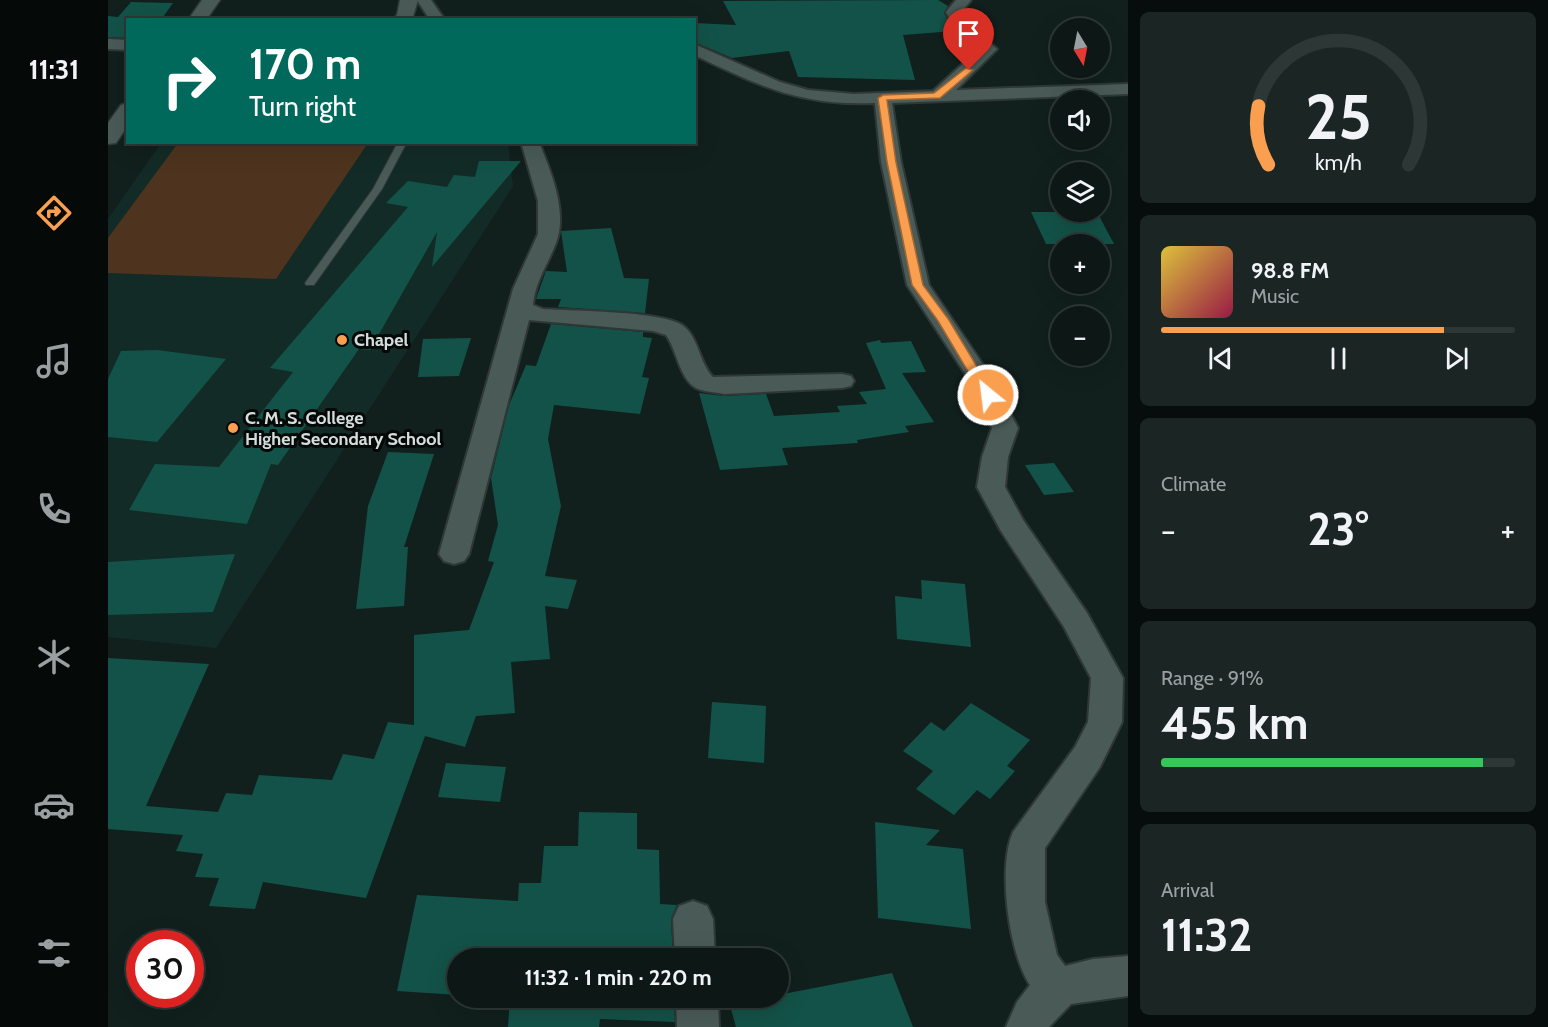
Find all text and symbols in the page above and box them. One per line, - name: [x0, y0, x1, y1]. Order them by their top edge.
- pin: [943, 8, 994, 70]
- icon: arrive: [952, 17, 985, 50]
- north arrow: [1050, 18, 1110, 78]
- map controls: [1050, 18, 1110, 366]
- text: 170 m: [249, 38, 361, 90]
- icon: right: [150, 42, 228, 120]
- text: 11:31: [29, 53, 79, 86]
- text: 25: [1305, 79, 1371, 155]
- text: Turn right: [249, 90, 356, 123]
- button: sound: [1050, 90, 1110, 150]
- text: km/h: [1315, 149, 1361, 175]
- button: layers: [1050, 162, 1110, 222]
- icon: directions: [33, 192, 75, 234]
- button: +: [1050, 234, 1110, 294]
- text: 98.8 FM: [1251, 257, 1329, 284]
- text: Music: [1251, 284, 1299, 308]
- button: −: [1050, 306, 1110, 366]
- place label: Chapel: [354, 329, 408, 351]
- marker: Chapel: [335, 333, 349, 347]
- icon: music: [33, 340, 75, 382]
- icon: previous: [1204, 342, 1237, 375]
- icon: pause: [1322, 342, 1355, 375]
- icon: next: [1440, 342, 1473, 375]
- position arrow: [956, 363, 1020, 427]
- place label: C. M. S. College Higher Secondary School: [245, 407, 441, 450]
- marker: C. M. S. College Higher Secondary School: [226, 421, 240, 435]
- text: Climate: [1161, 472, 1226, 496]
- icon: phone: [33, 488, 75, 530]
- text: 23°: [1307, 502, 1369, 556]
- text: −: [1161, 510, 1176, 550]
- text: +: [1500, 510, 1515, 550]
- icon: climate: [33, 636, 75, 678]
- text: Range · 91%: [1161, 666, 1264, 690]
- text: 455 km: [1161, 696, 1308, 750]
- icon: car: [33, 784, 75, 826]
- text: Arrival: [1161, 878, 1214, 902]
- text: 11:32: [1161, 908, 1252, 962]
- speed limit sign: 30: [126, 930, 204, 1008]
- icon: filters: [33, 932, 75, 974]
- text: 11:32 · 1 min · 220 m: [524, 964, 712, 991]

